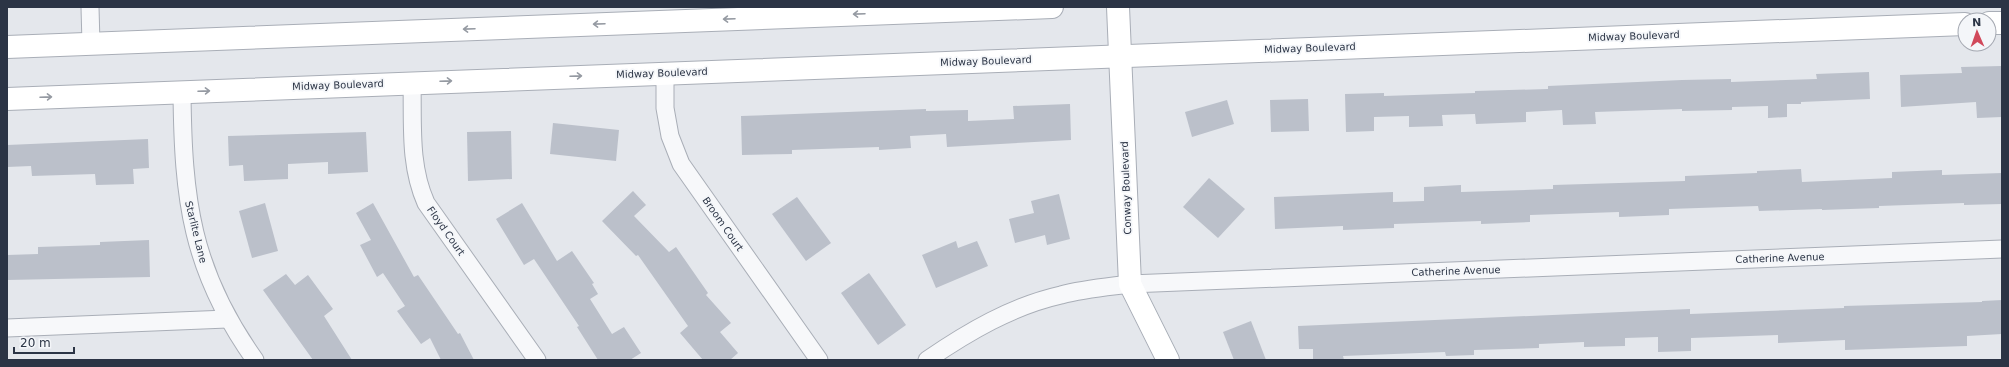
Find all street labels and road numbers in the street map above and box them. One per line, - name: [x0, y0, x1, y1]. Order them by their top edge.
- street label: Midway Boulevard: [1588, 29, 1680, 43]
- street label: Midway Boulevard: [1264, 41, 1356, 55]
- street label: Midway Boulevard: [940, 54, 1032, 68]
- street label: Midway Boulevard: [616, 66, 708, 80]
- street label: Midway Boulevard: [292, 78, 384, 92]
- street label: Conway Boulevard: [1119, 141, 1133, 235]
- street label: Broom Court: [700, 195, 746, 253]
- street label: Starlite Lane: [183, 200, 209, 264]
- street label: Floyd Court: [425, 204, 467, 258]
- street label: Catherine Avenue: [1735, 251, 1825, 265]
- street label: Catherine Avenue: [1411, 264, 1501, 278]

